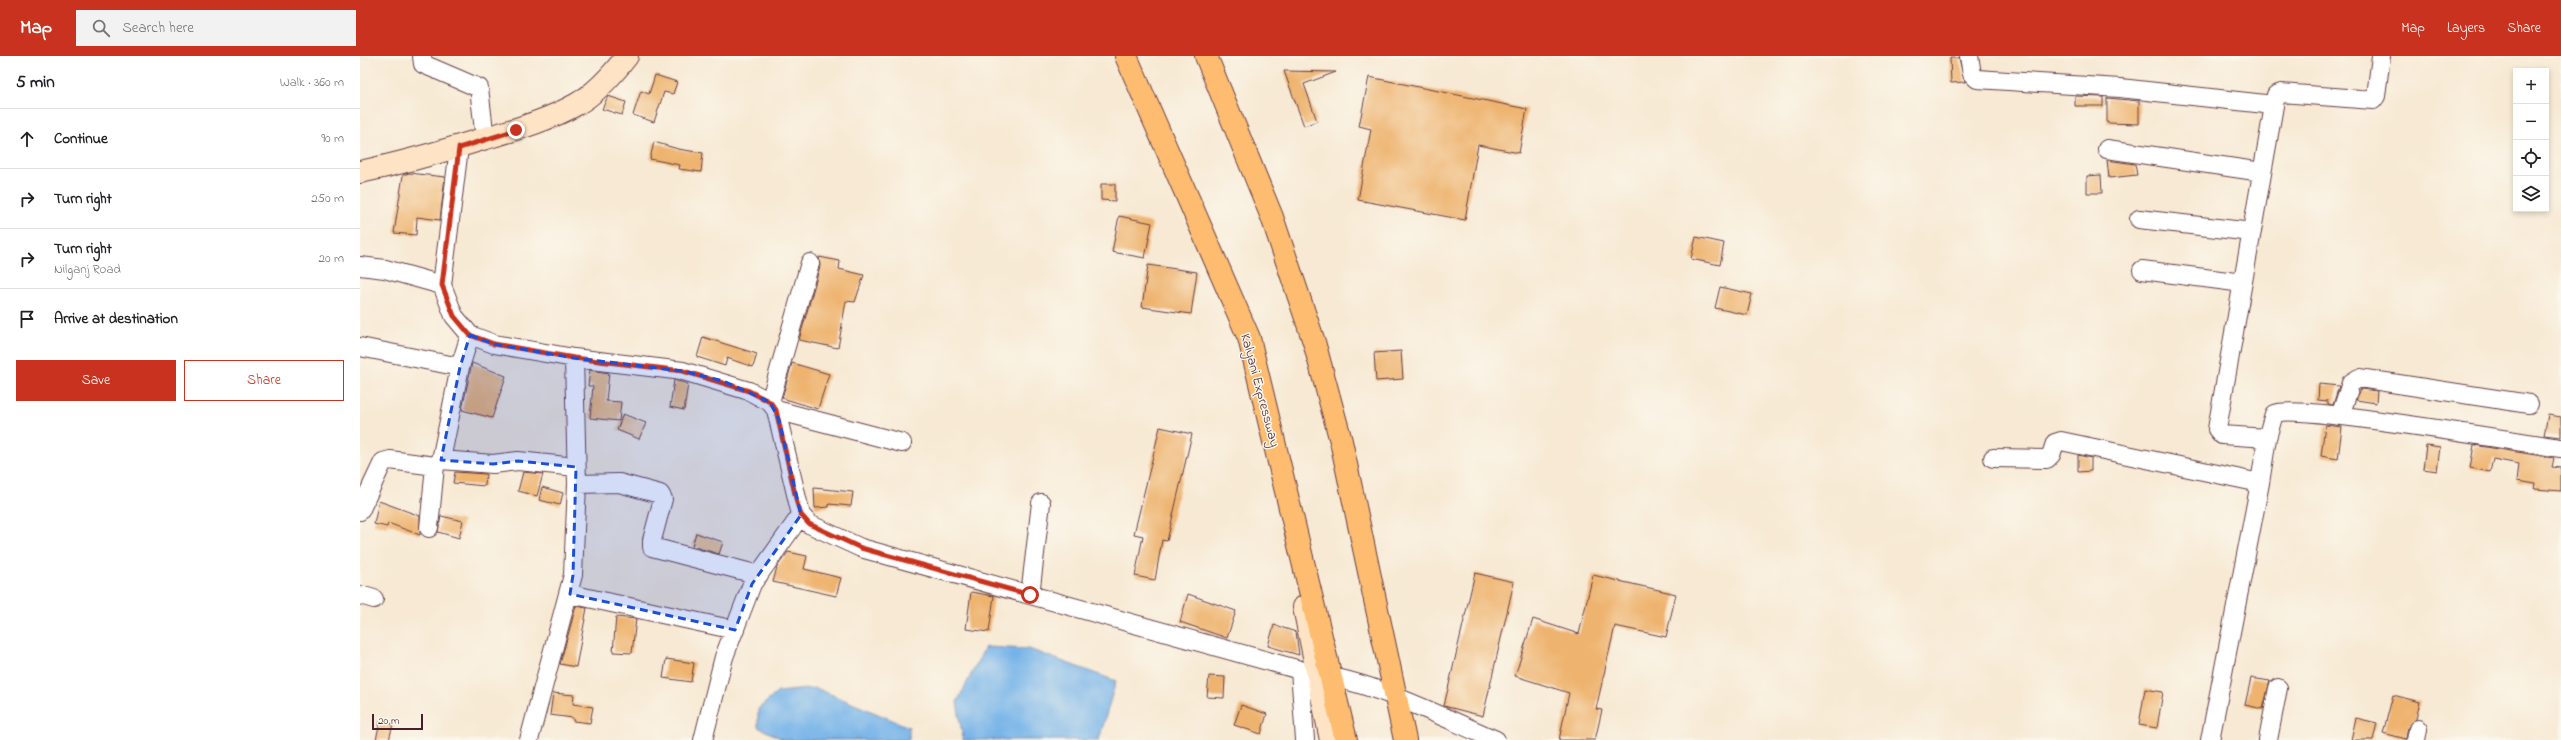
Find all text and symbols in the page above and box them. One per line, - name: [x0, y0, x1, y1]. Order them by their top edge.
- search box: [76, 10, 356, 46]
- text: Map: [20, 15, 52, 42]
- icon: search: [90, 17, 112, 39]
- text: Search here: [122, 17, 194, 39]
- text: Map: [2401, 18, 2425, 39]
- text: Layers: [2447, 18, 2485, 39]
- text: Share: [2507, 18, 2541, 39]
- map controls: [2513, 68, 2549, 212]
- button: +: [2513, 68, 2549, 104]
- text: 5 min: [16, 70, 55, 95]
- text: Walk · 360 m: [280, 73, 344, 92]
- button: −: [2513, 104, 2549, 140]
- route end: [507, 121, 525, 139]
- icon: ahead: [16, 128, 38, 150]
- text: Continue: [54, 128, 108, 150]
- text: 90 m: [321, 129, 344, 148]
- button: locate: [2513, 140, 2549, 176]
- button: layers: [2513, 176, 2549, 212]
- icon: right: [16, 188, 38, 210]
- text: Turn right: [54, 188, 112, 210]
- text: 250 m: [311, 189, 344, 208]
- text: Turn right: [54, 238, 112, 260]
- icon: right: [16, 248, 38, 270]
- text: 20 m: [319, 249, 344, 268]
- text: Nilganj Road: [54, 260, 121, 279]
- icon: arrive: [16, 308, 38, 330]
- text: Arrive at destination: [54, 308, 178, 330]
- street label: Kalyani Expressway: [1233, 331, 1285, 450]
- button: Save: [16, 360, 176, 401]
- button: Share: [184, 360, 344, 401]
- route start: [1021, 586, 1039, 604]
- scale bar: [372, 712, 423, 731]
- text: 20 m: [378, 713, 400, 729]

